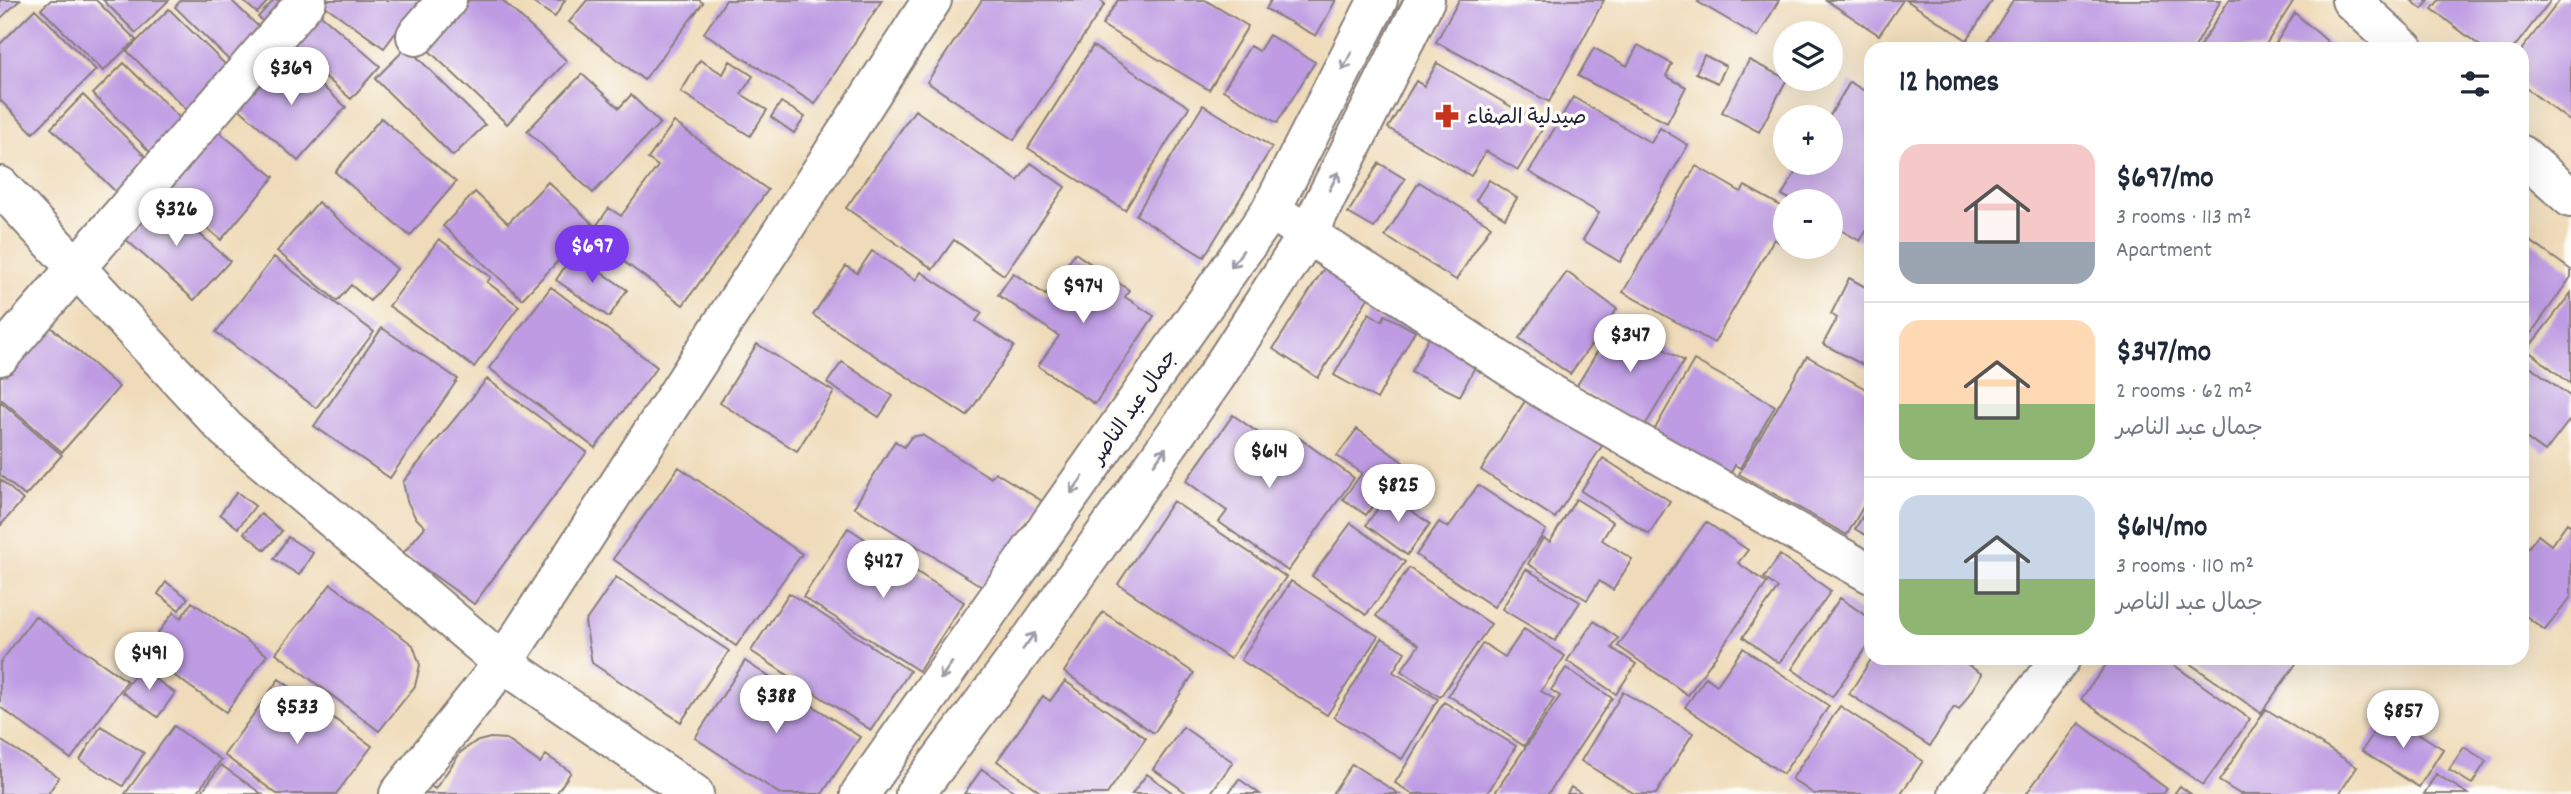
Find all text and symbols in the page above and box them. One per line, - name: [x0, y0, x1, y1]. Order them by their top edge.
- map controls: [1773, 21, 1843, 259]
- button: layers: [1773, 21, 1843, 91]
- pin: $369: [250, 48, 332, 107]
- one-way arrow: [1339, 50, 1353, 71]
- text: $369: [269, 53, 313, 86]
- text: 12 homes: [1899, 63, 1999, 106]
- icon: filters: [2456, 65, 2494, 103]
- pharmacy icon: صيدلية الصفاء: [1433, 102, 1461, 130]
- place label: صيدلية الصفاء: [1467, 104, 1586, 134]
- button: +: [1773, 105, 1843, 175]
- text: $697/mo: [2116, 159, 2214, 202]
- one-way arrow: [1328, 171, 1342, 192]
- icon: home: [1955, 172, 2039, 256]
- pin: $326: [135, 188, 217, 248]
- button: −: [1773, 189, 1843, 259]
- text: $326: [154, 194, 198, 227]
- text: 3 rooms · 113 m²: [2116, 202, 2252, 235]
- pin: $697: [551, 226, 633, 285]
- text: $697: [571, 231, 613, 264]
- text: Apartment: [2116, 235, 2212, 268]
- one-way arrow: [1230, 249, 1244, 268]
- pin: $974: [1042, 266, 1124, 325]
- text: $974: [1063, 271, 1103, 304]
- pin: $347: [1589, 314, 1671, 374]
- text: $347: [1610, 320, 1650, 353]
- text: $347/mo: [2116, 333, 2211, 376]
- street label: جمال عبد الناصر: [1084, 344, 1186, 473]
- icon: home: [1955, 348, 2039, 432]
- text: 2 rooms · 62 m²: [2116, 376, 2252, 409]
- text: جمال عبد الناصر: [2116, 413, 2263, 446]
- pin: $614: [1228, 430, 1310, 490]
- text: $614: [1250, 436, 1288, 469]
- one-way arrow: [1153, 447, 1167, 466]
- pin: $825: [1357, 464, 1439, 524]
- text: $825: [1377, 470, 1419, 503]
- one-way arrow: [1070, 475, 1084, 494]
- text: $614/mo: [2116, 508, 2207, 551]
- icon: home: [1955, 523, 2039, 607]
- pin: $427: [842, 540, 924, 600]
- text: $427: [863, 546, 903, 579]
- text: 3 rooms · 110 m²: [2116, 551, 2254, 584]
- text: جمال عبد الناصر: [2116, 588, 2263, 621]
- pin: $491: [108, 632, 190, 692]
- one-way arrow: [1022, 632, 1036, 651]
- text: $491: [131, 638, 167, 671]
- one-way arrow: [939, 661, 953, 680]
- pin: $388: [735, 676, 817, 735]
- text: $388: [756, 681, 796, 714]
- pin: $533: [256, 686, 338, 746]
- pin: $857: [2362, 690, 2444, 750]
- text: $533: [276, 692, 318, 725]
- text: $857: [2383, 696, 2423, 729]

